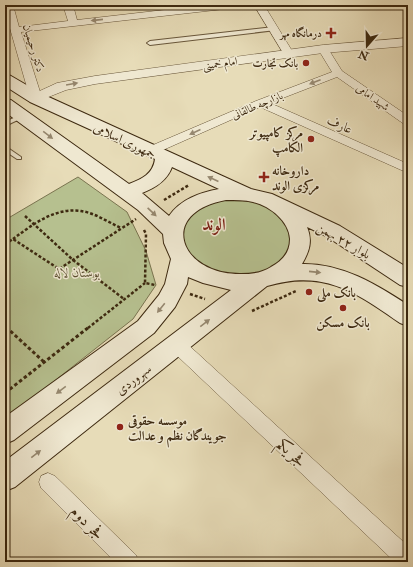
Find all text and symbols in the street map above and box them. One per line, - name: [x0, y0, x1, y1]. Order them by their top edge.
- one-way arrow: [91, 17, 103, 24]
- street label: دکتر رحیمیان: [20, 23, 47, 74]
- place label: درمانگاه مهر: [279, 26, 322, 41]
- north arrow: [347, 26, 387, 66]
- marker: درمانگاه مهر: [325, 27, 337, 39]
- text: N: [356, 47, 372, 63]
- street label: امام خمینی: [202, 55, 239, 75]
- place label: بانک تجارت: [252, 57, 298, 70]
- marker: بانک تجارت: [301, 58, 311, 68]
- one-way arrow: [308, 79, 320, 85]
- one-way arrow: [66, 81, 78, 87]
- street label: شهید امامی: [353, 81, 392, 114]
- street label: بازارچه طالقانی: [230, 89, 285, 123]
- street label: عارف: [324, 112, 355, 138]
- street label: جمهوری اسلامی: [91, 119, 158, 162]
- place label: مرکز کامپیوتر الکامپ: [248, 125, 303, 157]
- one-way arrow: [189, 129, 201, 135]
- one-way arrow: [42, 131, 53, 139]
- marker: مرکز کامپیوتر الکامپ: [306, 134, 316, 144]
- place label: داروخانه مرکزی الوند: [272, 163, 320, 196]
- marker: داروخانه مرکزی الوند: [259, 172, 269, 182]
- one-way arrow: [207, 176, 219, 182]
- one-way arrow: [148, 207, 157, 216]
- district label: الوند: [202, 214, 226, 235]
- street label: بلوار ۲۲ بهمن: [313, 219, 373, 264]
- park label: بوستان لاله: [54, 265, 101, 281]
- one-way arrow: [309, 269, 321, 276]
- place label: بانک ملی: [316, 285, 357, 303]
- marker: بانک ملی: [304, 287, 314, 297]
- one-way arrow: [157, 303, 166, 313]
- marker: بانک مسکن: [338, 303, 348, 313]
- place label: بانک مسکن: [316, 315, 370, 331]
- one-way arrow: [200, 319, 211, 327]
- street label: سهروردی: [112, 361, 155, 399]
- one-way arrow: [56, 386, 67, 394]
- place label: موسسه حقوقی جویندگان نظم و عدالت: [127, 413, 227, 448]
- marker: موسسه حقوقی جویندگان نظم و عدالت: [115, 422, 125, 432]
- street label: فجر یکم: [269, 434, 310, 475]
- one-way arrow: [30, 449, 41, 458]
- street label: فجر دوم: [63, 501, 109, 547]

